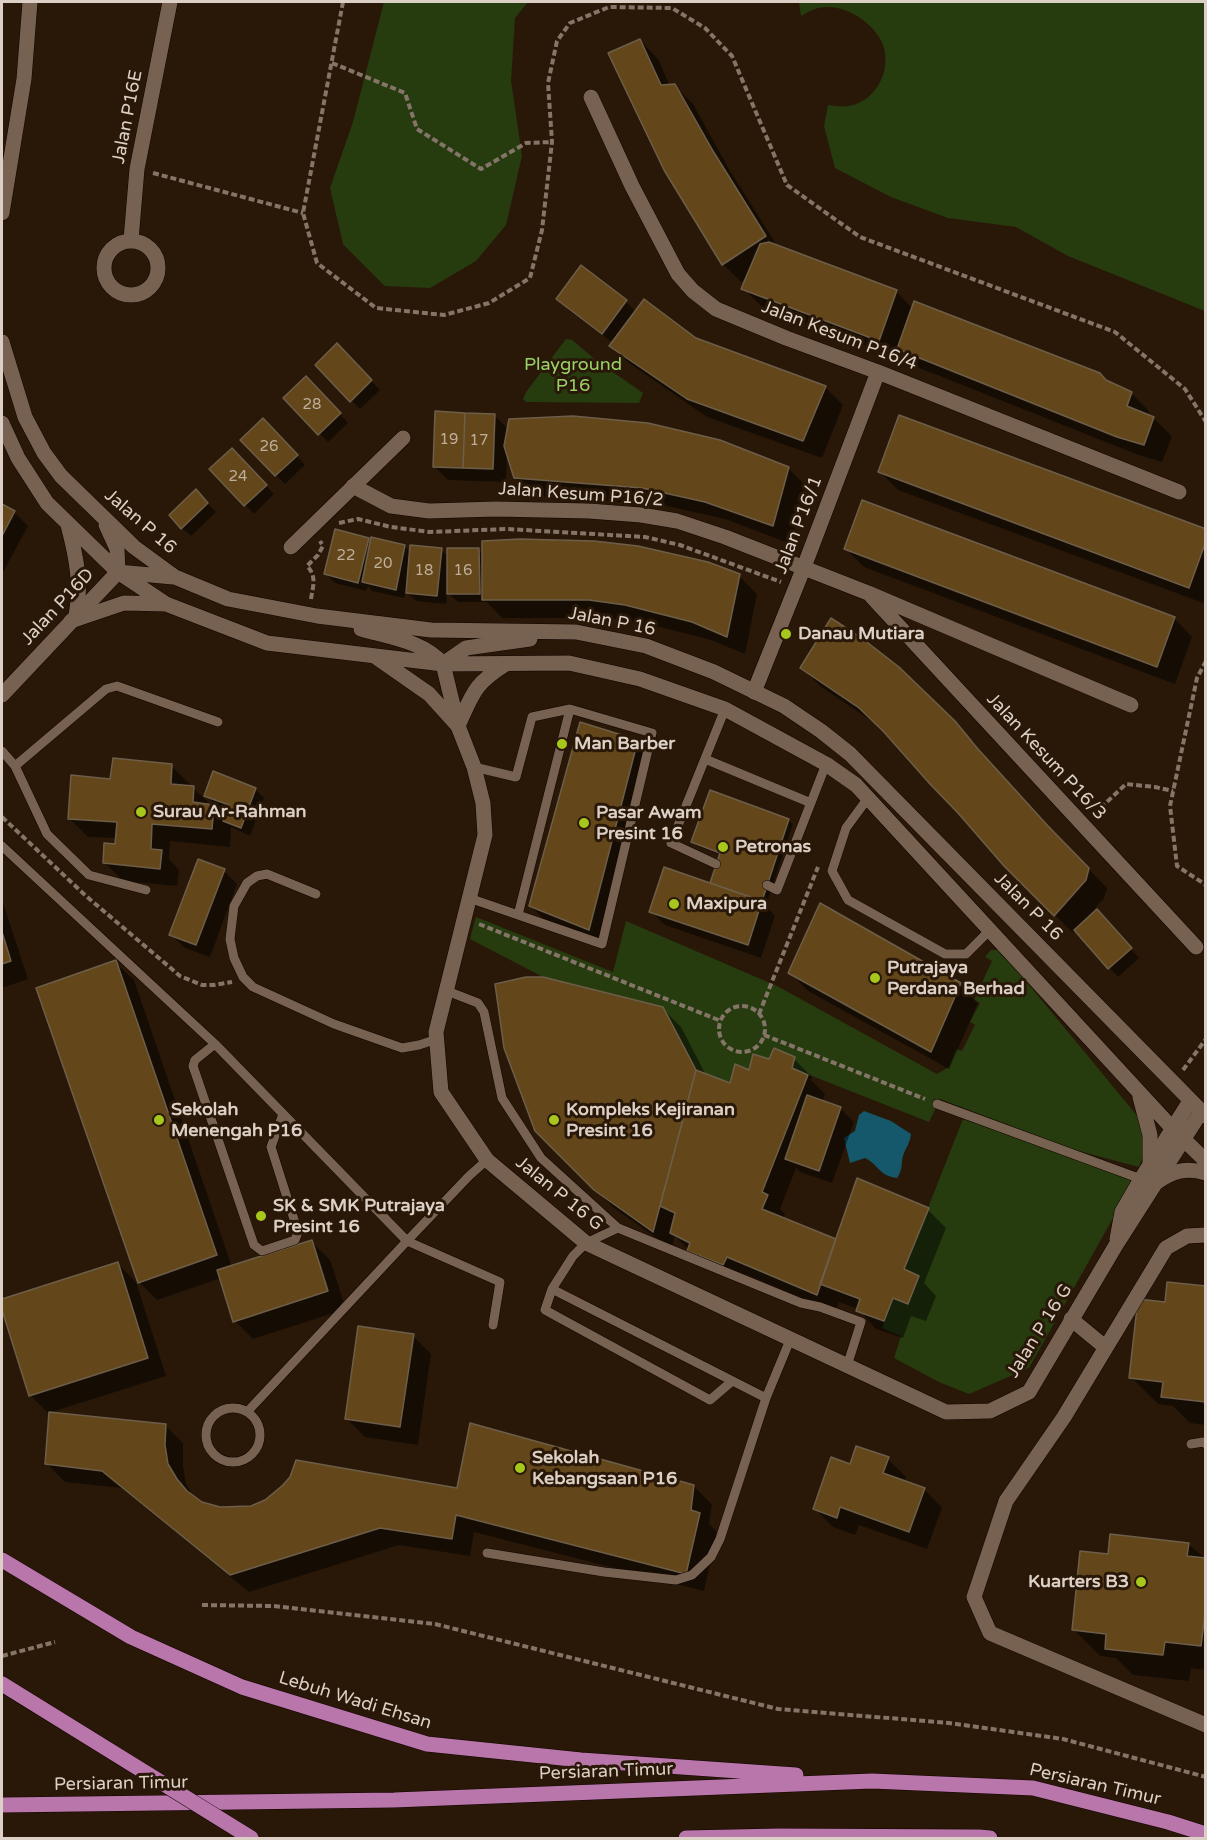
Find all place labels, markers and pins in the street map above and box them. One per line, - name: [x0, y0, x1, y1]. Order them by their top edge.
- place label: Danau Mutiara: [798, 623, 925, 645]
- marker: Danau Mutiara: [779, 627, 793, 641]
- place label: Man Barber: [574, 733, 675, 755]
- marker: Man Barber: [555, 737, 569, 751]
- place label: Surau Ar-Rahman: [153, 801, 307, 823]
- place label: Pasar Awam Presint 16: [596, 802, 702, 844]
- marker: Surau Ar-Rahman: [134, 805, 148, 819]
- marker: Pasar Awam Presint 16: [577, 816, 591, 830]
- place label: Petronas: [735, 836, 811, 858]
- marker: Petronas: [716, 840, 730, 854]
- place label: Maxipura: [686, 893, 767, 915]
- marker: Maxipura: [667, 897, 681, 911]
- place label: Putrajaya Perdana Berhad: [887, 957, 1025, 1000]
- marker: Putrajaya Perdana Berhad: [868, 971, 882, 985]
- place label: Sekolah Menengah P16: [171, 1099, 302, 1142]
- place label: Kompleks Kejiranan Presint 16: [566, 1099, 735, 1142]
- marker: Sekolah Menengah P16: [152, 1113, 166, 1127]
- marker: Kompleks Kejiranan Presint 16: [547, 1113, 561, 1127]
- place label: SK & SMK Putrajaya Presint 16: [273, 1195, 445, 1238]
- marker: SK & SMK Putrajaya Presint 16: [254, 1209, 268, 1223]
- place label: Sekolah Kebangsaan P16: [532, 1447, 677, 1490]
- marker: Sekolah Kebangsaan P16: [513, 1461, 527, 1475]
- place label: Kuarters B3: [1028, 1571, 1129, 1593]
- marker: Kuarters B3: [1134, 1575, 1148, 1589]

